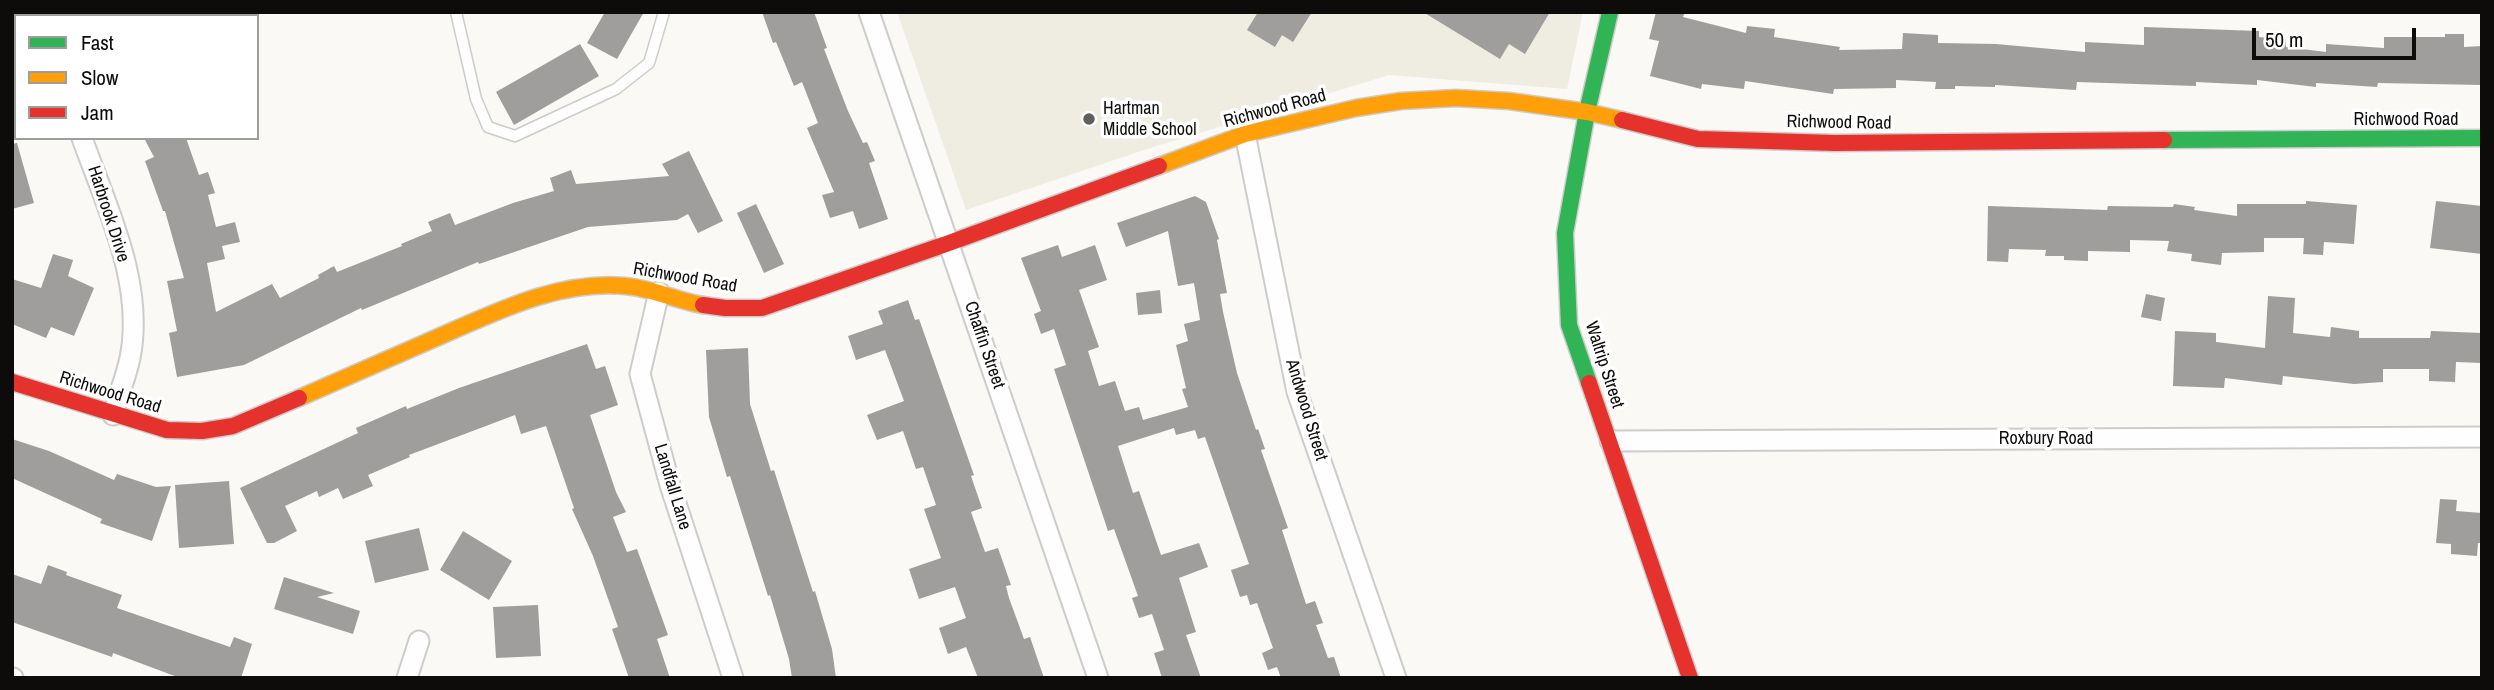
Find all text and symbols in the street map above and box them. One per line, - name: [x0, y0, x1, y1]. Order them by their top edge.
- legend: [14, 14, 259, 140]
- scale bar: [2256, 14, 2420, 58]
- text: 50 m: [2265, 25, 2303, 54]
- text: Fast: [81, 28, 114, 57]
- text: Slow: [81, 63, 118, 92]
- street label: Richwood Road: [1221, 85, 1329, 133]
- text: Jam: [81, 98, 114, 127]
- place label: Hartman Middle School: [1103, 98, 1197, 140]
- street label: Richwood Road: [2353, 109, 2459, 131]
- marker: Hartman Middle School: [1081, 111, 1097, 127]
- street label: Richwood Road: [1786, 111, 1892, 135]
- street label: Harbrook Drive: [82, 163, 134, 265]
- street label: Richwood Road: [631, 258, 739, 298]
- street label: Chaffin Street: [959, 299, 1009, 391]
- street label: Waltrip Street: [1580, 319, 1628, 411]
- street label: Andwood Street: [1280, 357, 1332, 463]
- street label: Richwood Road: [57, 367, 163, 419]
- street label: Roxbury Road: [1999, 428, 2093, 450]
- street label: Landfall Lane: [649, 441, 695, 533]

